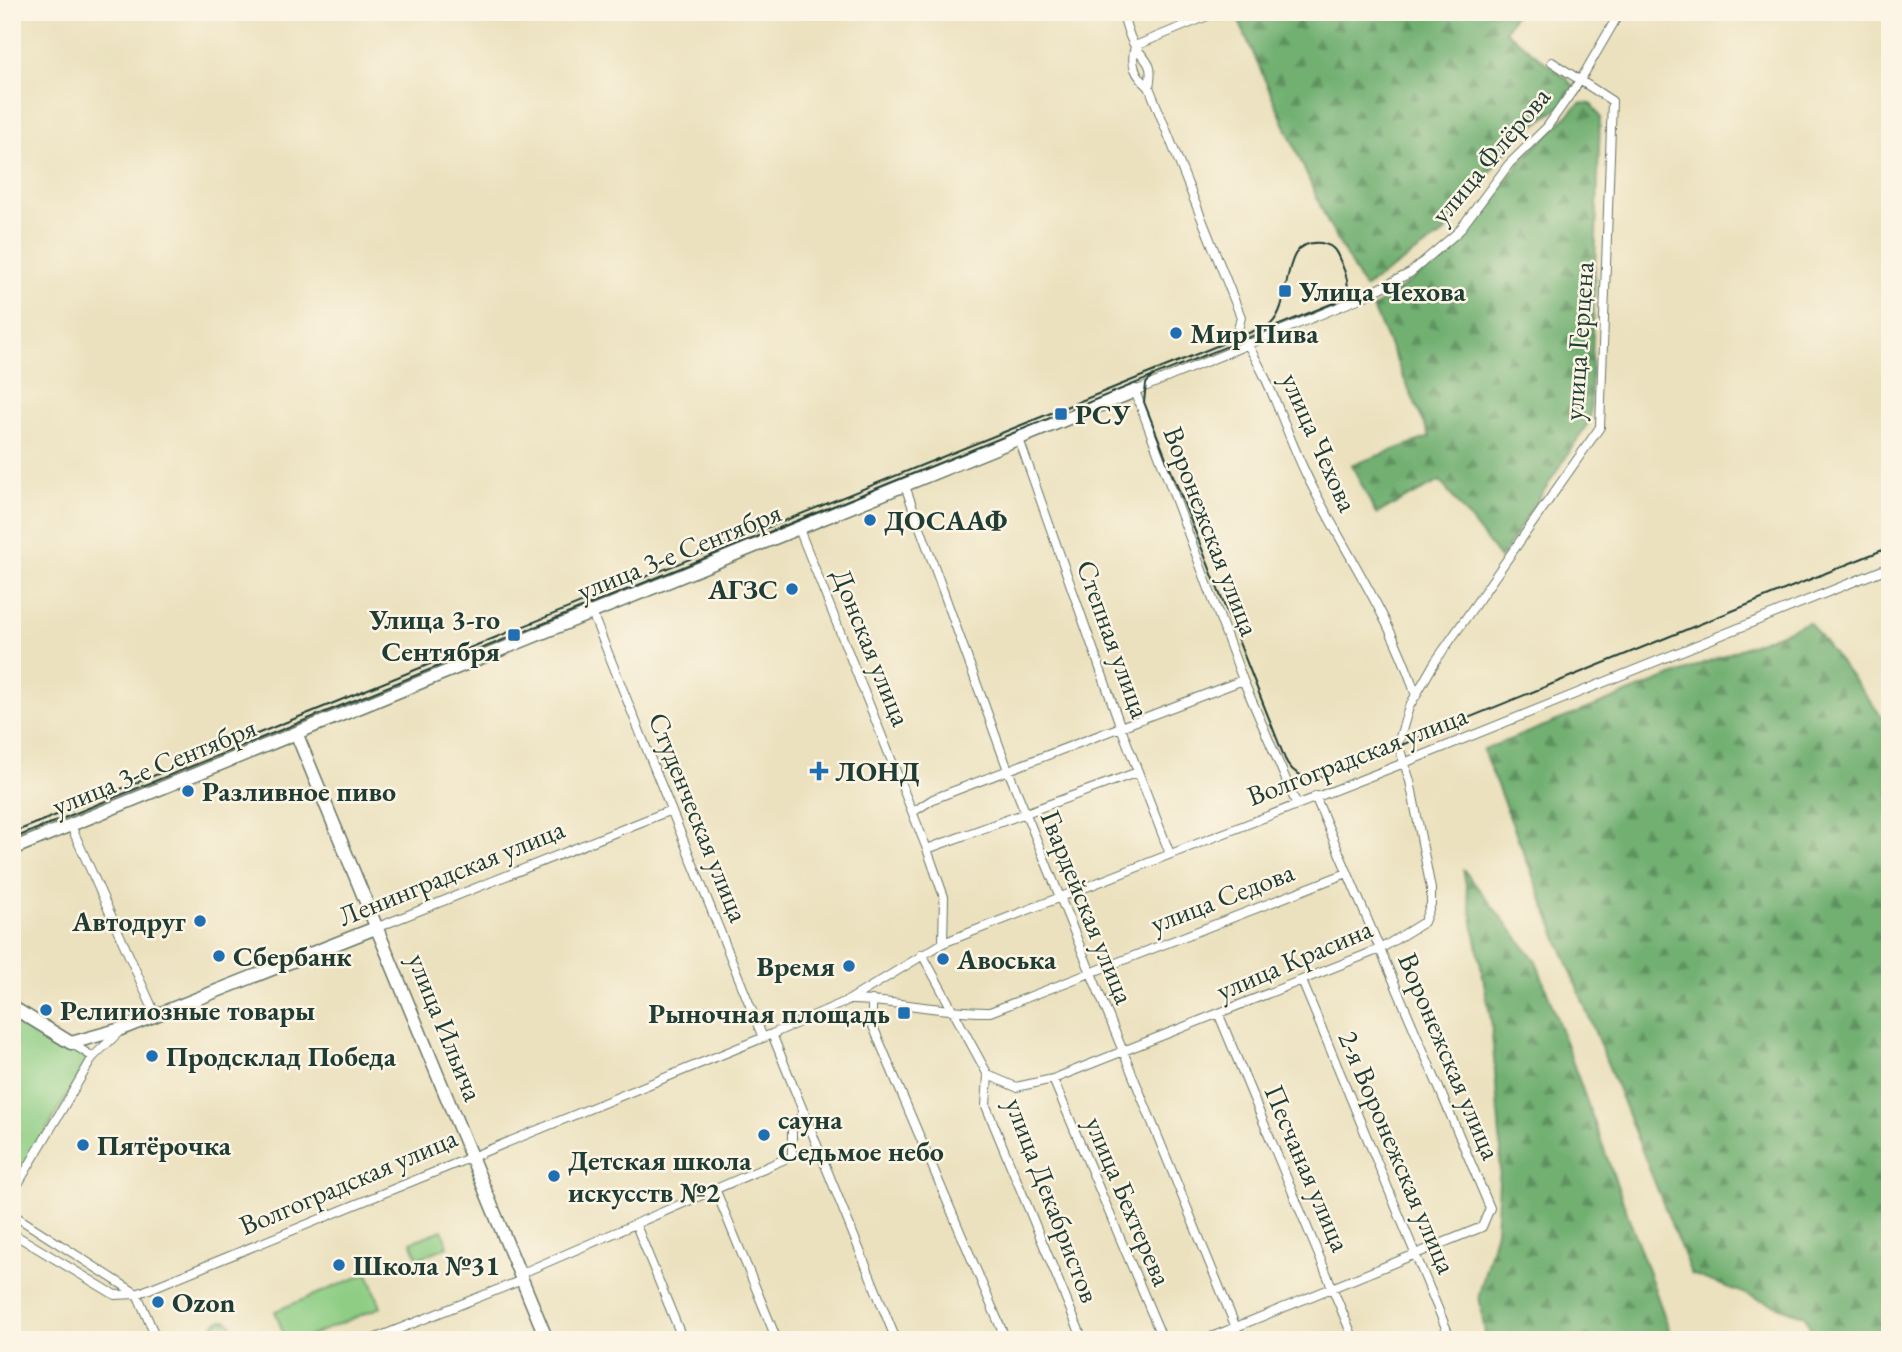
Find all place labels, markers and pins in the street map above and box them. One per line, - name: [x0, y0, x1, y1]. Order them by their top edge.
- place label: Улица Чехова: [1298, 273, 1467, 309]
- marker: Улица Чехова: [1277, 283, 1293, 299]
- place label: Мир Пива: [1190, 315, 1319, 351]
- marker: Мир Пива: [1168, 325, 1184, 341]
- place label: РСУ: [1075, 396, 1131, 432]
- marker: РСУ: [1053, 406, 1069, 422]
- place label: ДОСААФ: [884, 502, 1007, 538]
- marker: ДОСААФ: [862, 512, 878, 528]
- place label: АГЗС: [707, 571, 778, 607]
- marker: АГЗС: [784, 581, 800, 597]
- place label: Улица 3-го Сентября: [368, 601, 500, 669]
- marker: Улица 3-го Сентября: [506, 627, 522, 643]
- place label: ЛОНД: [835, 753, 920, 789]
- marker: ЛОНД: [809, 761, 829, 781]
- place label: Разливное пиво: [202, 773, 396, 809]
- marker: Разливное пиво: [180, 783, 196, 799]
- place label: Автодруг: [71, 903, 186, 939]
- marker: Автодруг: [192, 913, 208, 929]
- place label: Сбербанк: [233, 938, 352, 974]
- place label: Авоська: [956, 941, 1057, 977]
- marker: Сбербанк: [211, 948, 227, 964]
- place label: Время: [757, 948, 835, 984]
- marker: Авоська: [935, 951, 951, 967]
- marker: Время: [841, 958, 857, 974]
- place label: Религиозные товары: [60, 992, 315, 1028]
- place label: Рыночная площадь: [648, 995, 890, 1031]
- marker: Религиозные товары: [38, 1002, 54, 1018]
- marker: Рыночная площадь: [896, 1005, 912, 1021]
- place label: Продсклад Победа: [166, 1038, 397, 1074]
- marker: Продсклад Победа: [144, 1048, 160, 1064]
- place label: сауна Седьмое небо: [778, 1101, 944, 1169]
- place label: Пятёрочка: [97, 1127, 232, 1163]
- marker: сауна Седьмое небо: [756, 1127, 772, 1143]
- marker: Пятёрочка: [75, 1137, 91, 1153]
- place label: Детская школа искусств №2: [568, 1142, 752, 1210]
- marker: Детская школа искусств №2: [546, 1168, 562, 1184]
- place label: Школа №31: [353, 1247, 500, 1283]
- marker: Школа №31: [331, 1257, 347, 1273]
- place label: Ozon: [172, 1284, 236, 1320]
- marker: Ozon: [150, 1294, 166, 1310]

